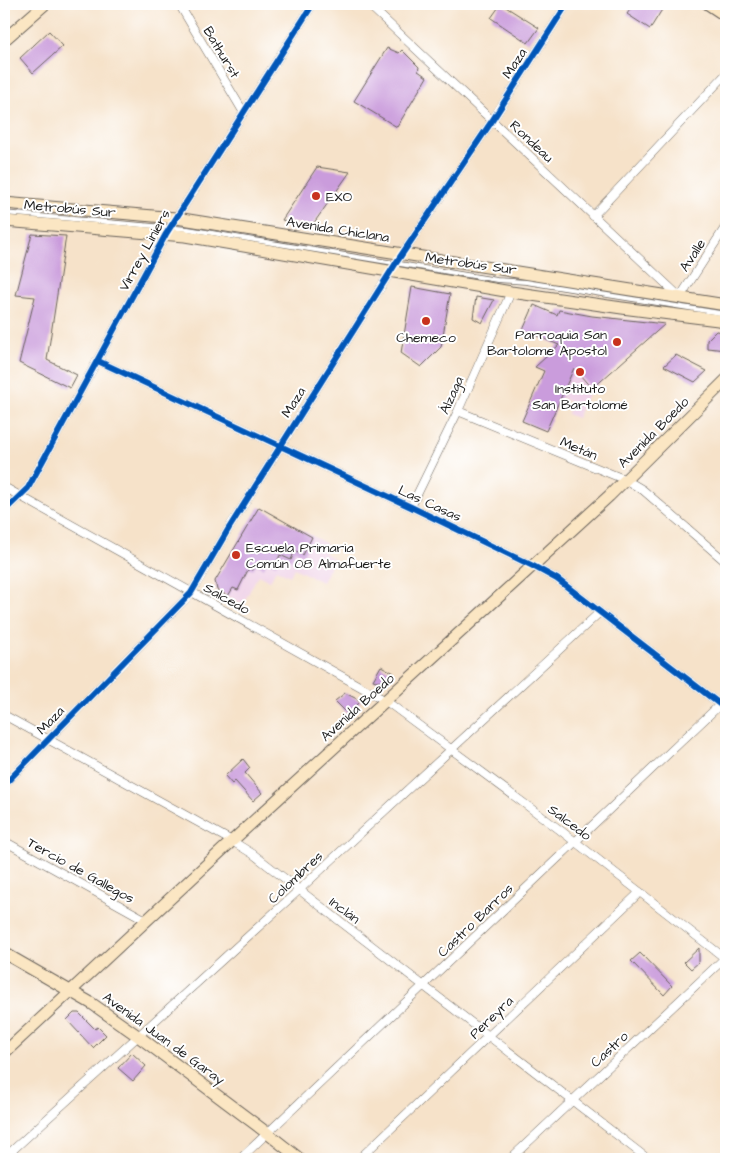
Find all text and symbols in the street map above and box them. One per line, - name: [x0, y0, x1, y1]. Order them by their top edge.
- street label: Bathurst: [198, 23, 245, 82]
- street label: Maza: [498, 44, 532, 83]
- street label: Rondeau: [505, 116, 558, 167]
- place label: EXO: [326, 187, 352, 207]
- marker: EXO: [310, 190, 322, 202]
- street label: Metrobús Sur: [23, 195, 117, 223]
- street label: Virrey Liniers: [114, 206, 176, 295]
- street label: Avenida Chiclana: [285, 212, 391, 248]
- street label: Avalle: [675, 235, 711, 276]
- street label: Metrobús Sur: [424, 248, 518, 280]
- marker: Chemeco: [420, 315, 432, 327]
- place label: Parroquia San Bartolome Apostol: [487, 325, 607, 361]
- place label: Chemeco: [396, 328, 456, 348]
- marker: Parroquia San Bartolome Apostol: [611, 336, 623, 348]
- marker: Instituto San Bartolomé: [574, 366, 586, 378]
- street label: Álzaga: [435, 373, 469, 418]
- place label: Instituto San Bartolomé: [532, 379, 628, 415]
- street label: Maza: [277, 383, 311, 422]
- street label: Avenida Boedo: [614, 393, 694, 473]
- street label: Metán: [557, 432, 600, 466]
- street label: Las Casas: [395, 481, 464, 527]
- place label: Escuela Primaria Común 08 Almafuerte: [246, 538, 391, 574]
- marker: Escuela Primaria Común 08 Almafuerte: [230, 549, 242, 561]
- street label: Salcedo: [200, 578, 253, 620]
- street label: Avenida Boedo: [316, 669, 399, 746]
- street label: Maza: [32, 702, 69, 739]
- street label: Salcedo: [543, 800, 595, 846]
- street label: Tercio de Gallegos: [23, 833, 138, 909]
- street label: Colombres: [264, 847, 328, 909]
- street label: Castro Barros: [433, 879, 518, 962]
- street label: Inclán: [325, 892, 364, 929]
- street label: Avenida Juan de Garay: [98, 988, 229, 1090]
- street label: Pereyra: [465, 992, 518, 1044]
- street label: Castro: [586, 1027, 633, 1073]

